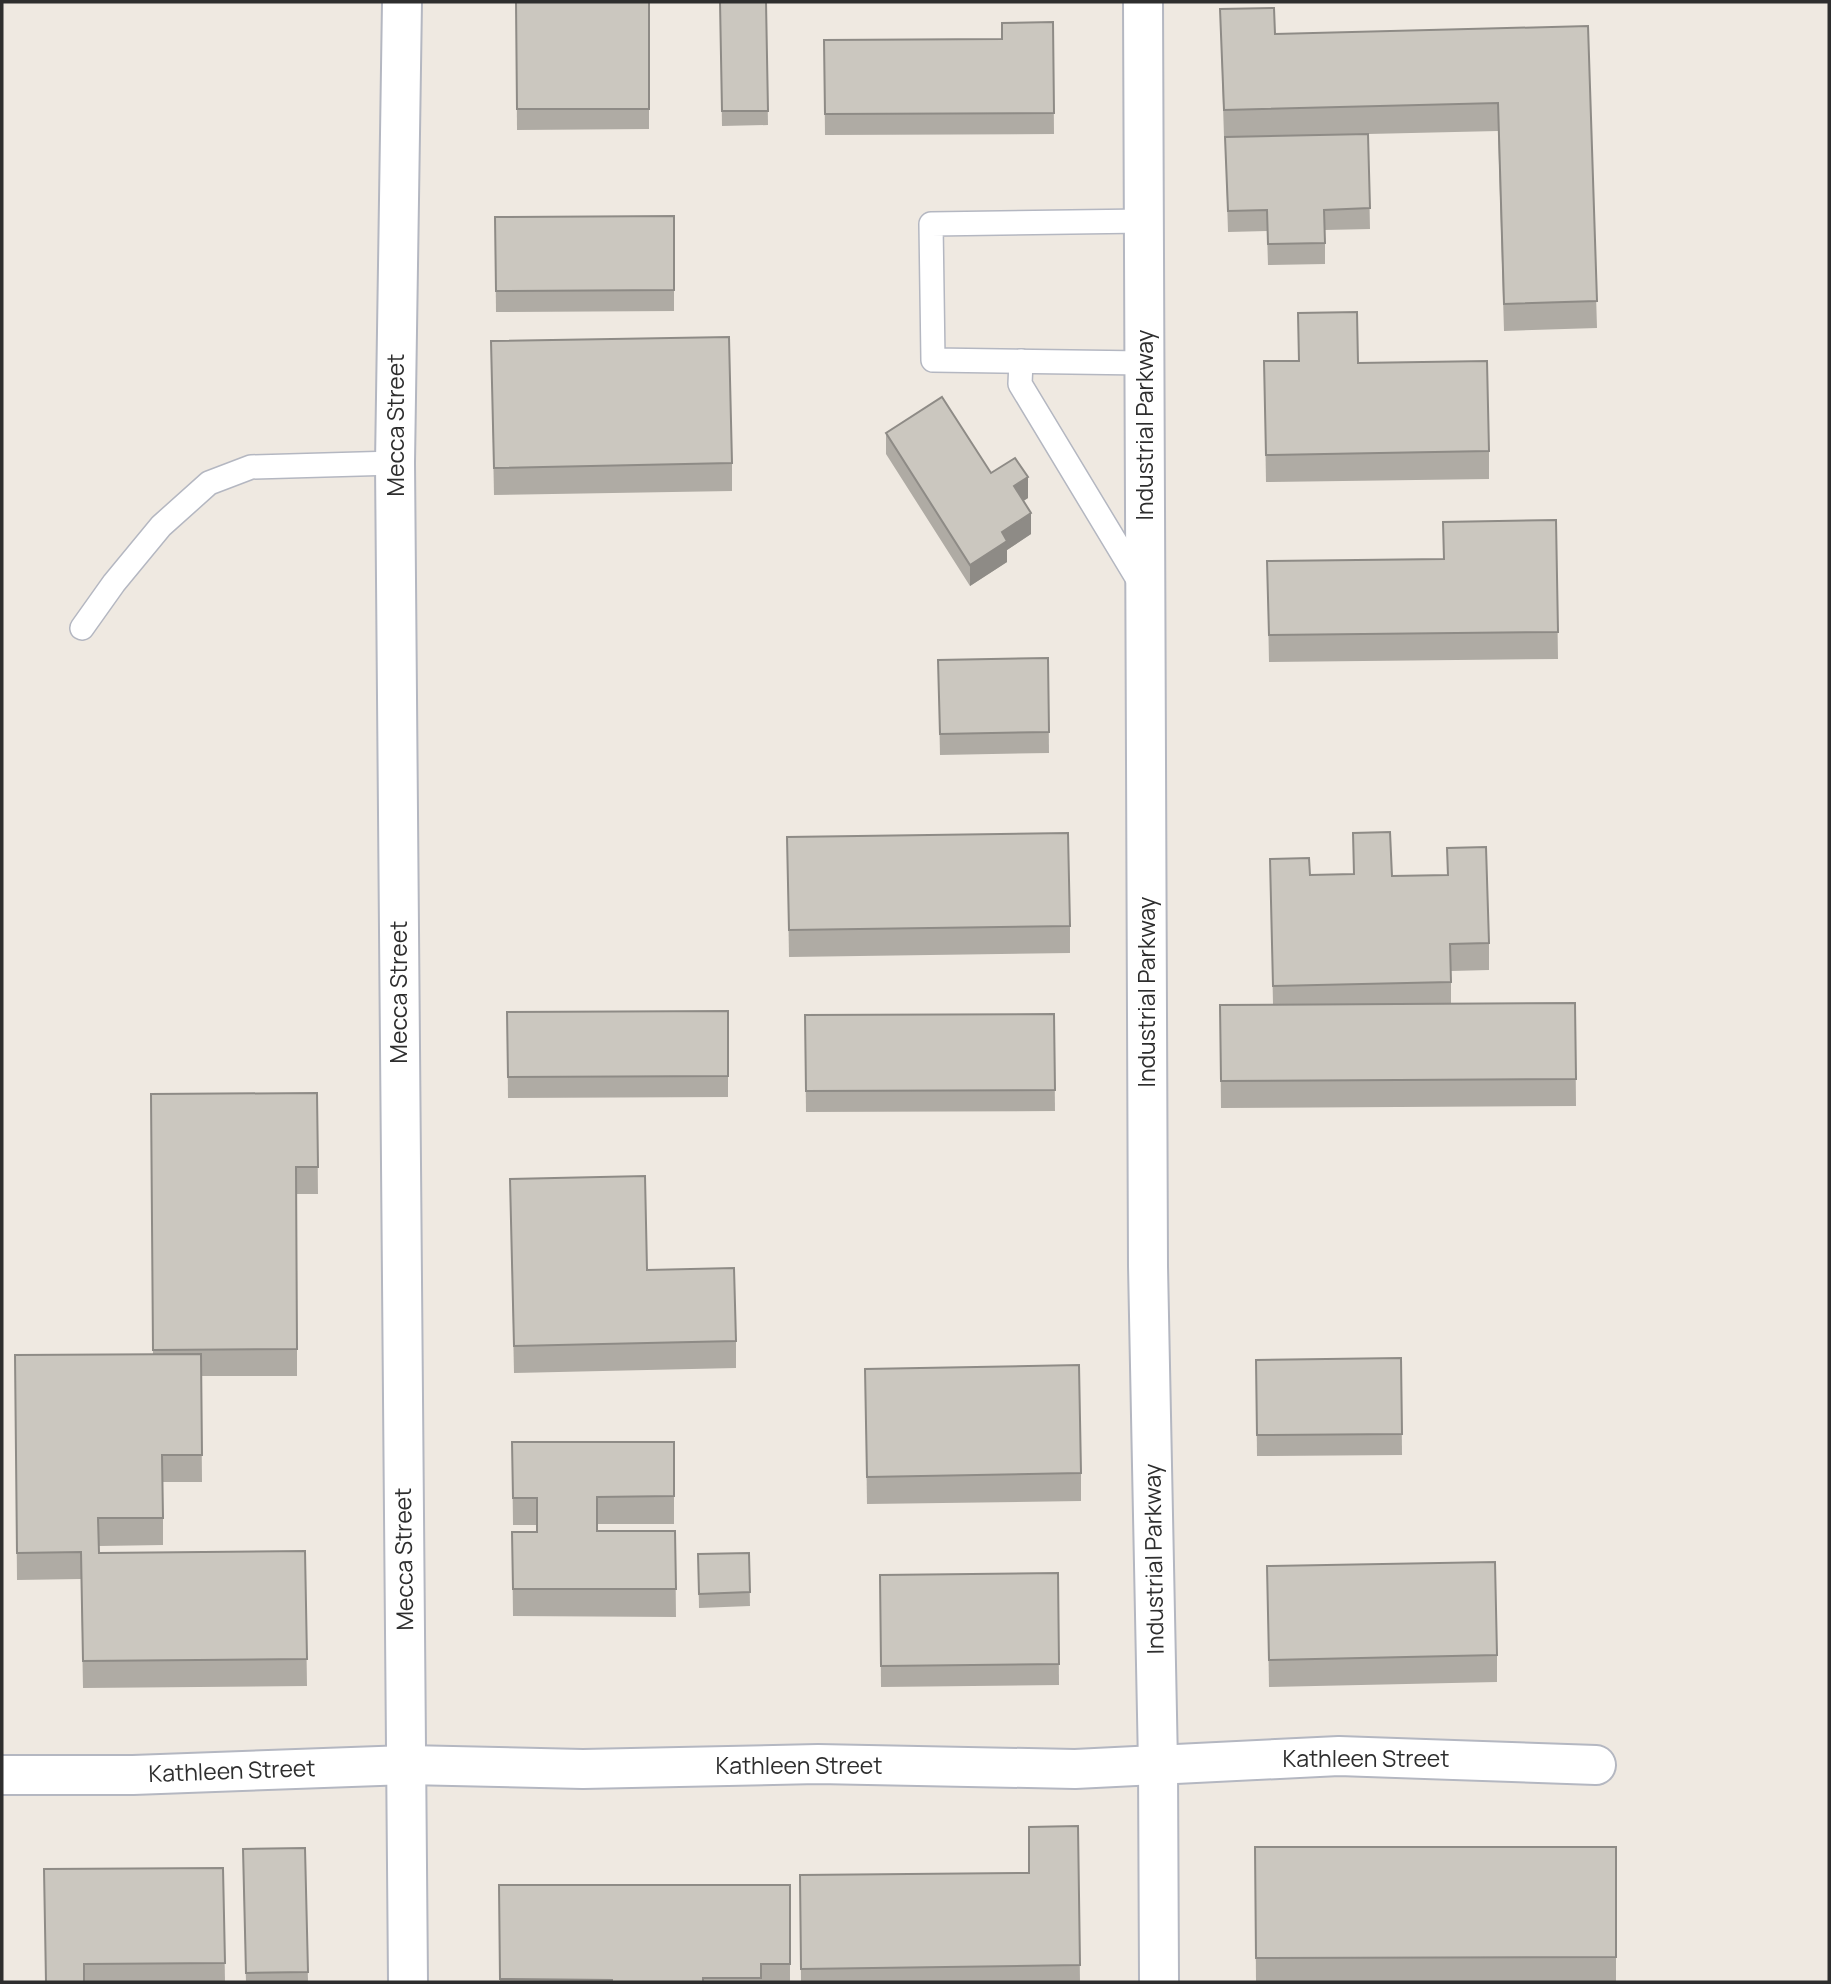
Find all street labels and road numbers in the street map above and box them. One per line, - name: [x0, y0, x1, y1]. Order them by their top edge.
- street label: Industrial Parkway: [1128, 330, 1160, 520]
- street label: Mecca Street: [379, 354, 411, 496]
- street label: Industrial Parkway: [1130, 897, 1162, 1087]
- street label: Mecca Street: [382, 921, 414, 1063]
- street label: Industrial Parkway: [1135, 1463, 1171, 1655]
- street label: Mecca Street: [386, 1487, 420, 1631]
- street label: Kathleen Street: [1282, 1742, 1450, 1774]
- street label: Kathleen Street: [715, 1749, 883, 1781]
- street label: Kathleen Street: [148, 1751, 316, 1789]

